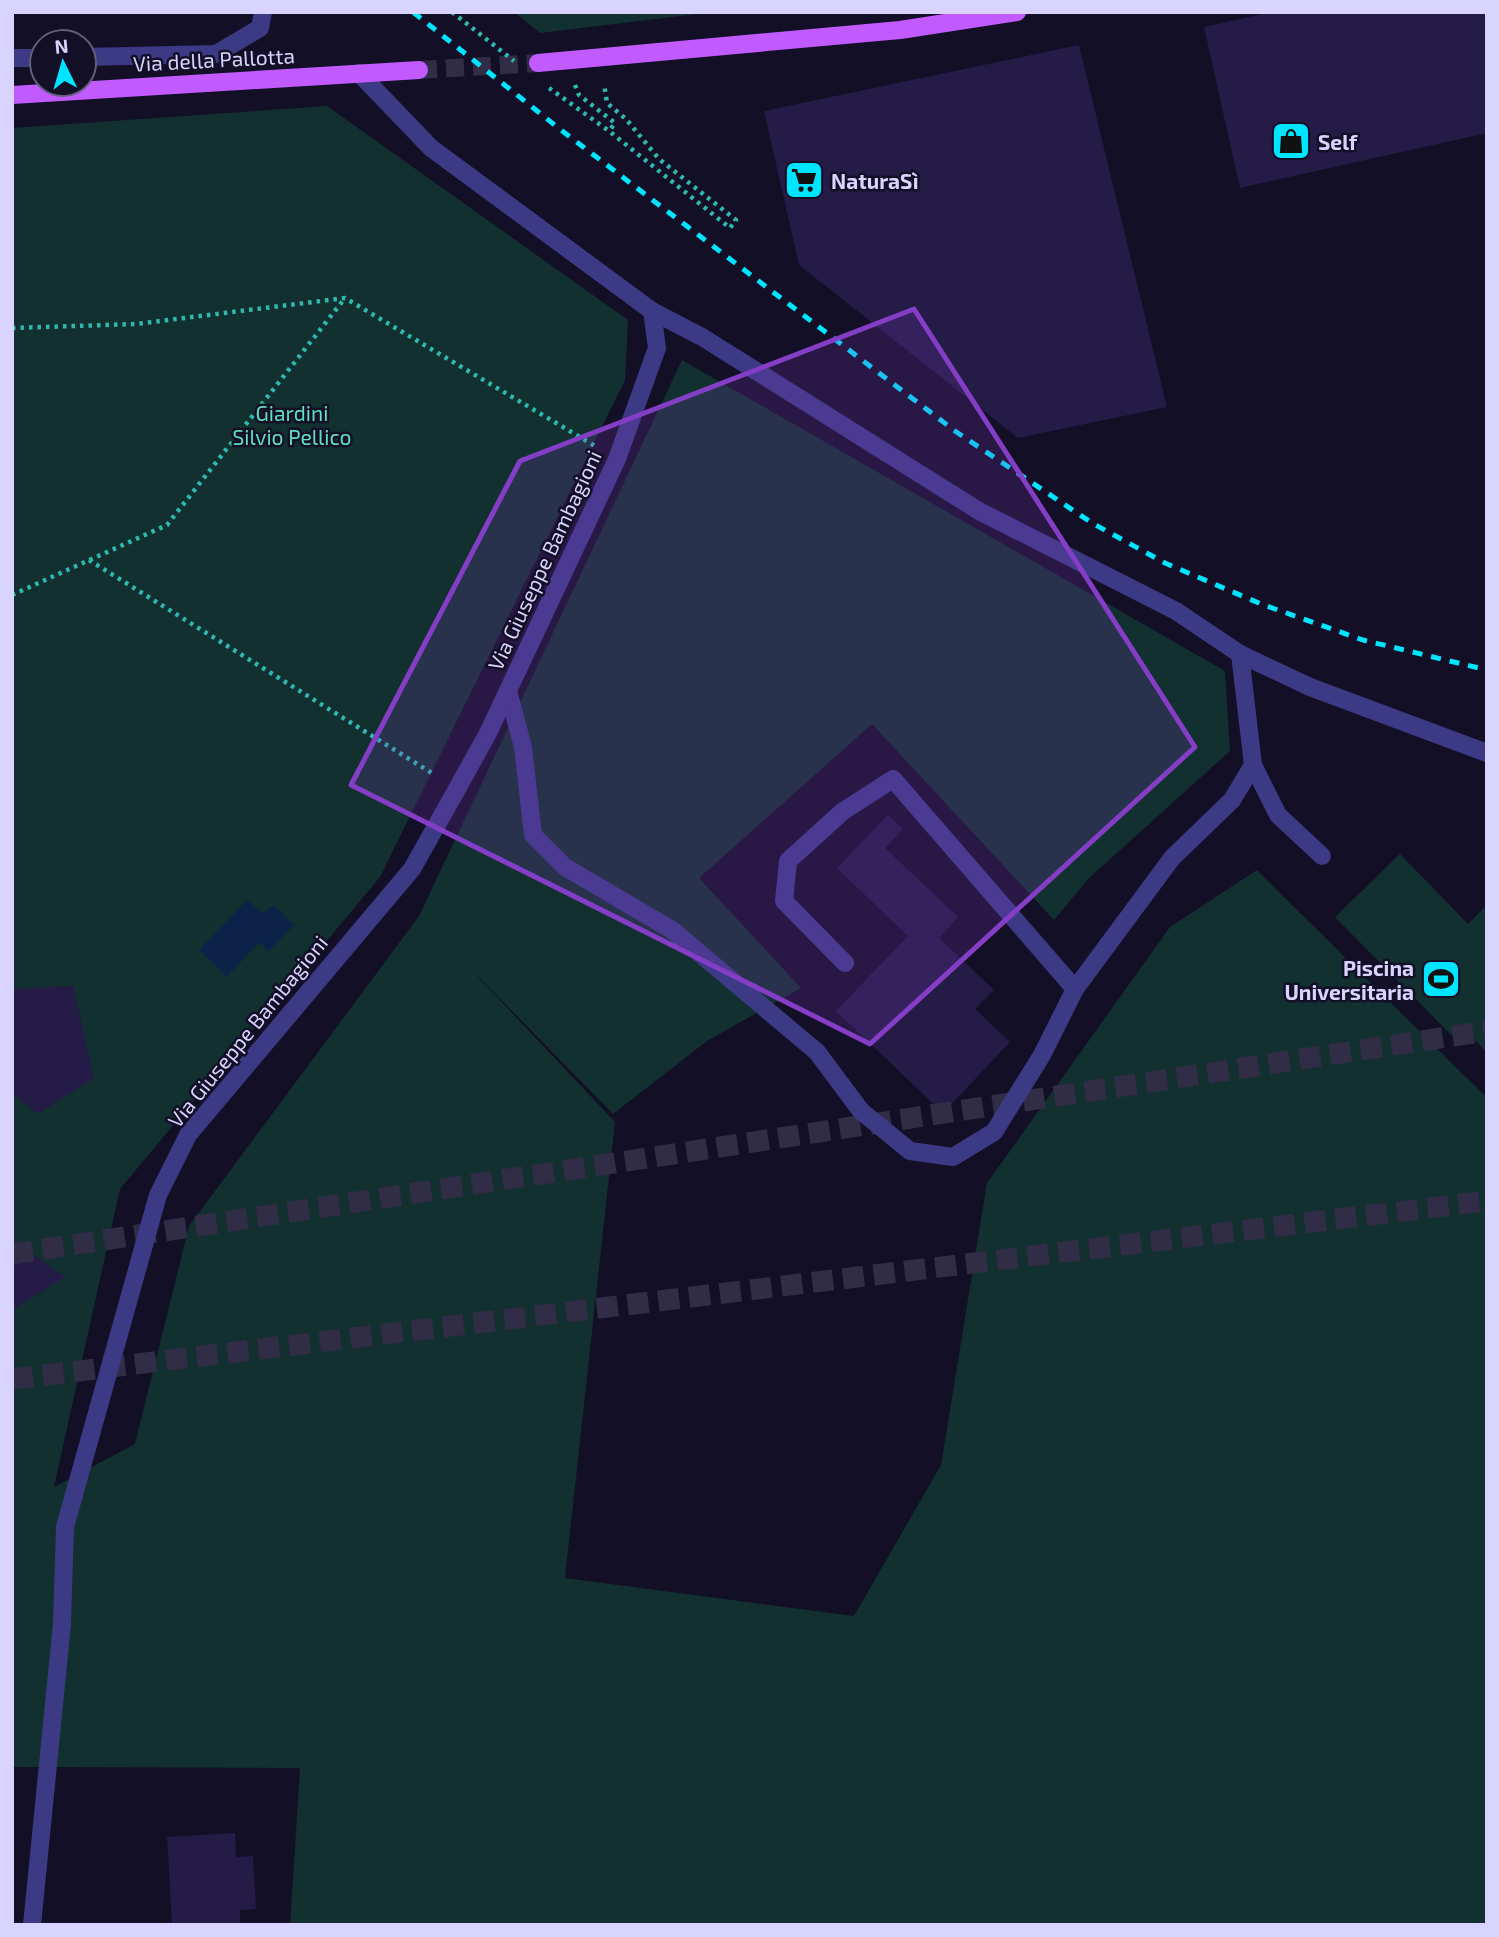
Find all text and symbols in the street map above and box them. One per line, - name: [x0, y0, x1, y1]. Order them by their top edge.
- north arrow: [28, 28, 98, 98]
- text: N: [54, 34, 69, 58]
- street label: Via della Pallotta: [132, 42, 296, 76]
- shop icon: Self: [1270, 120, 1312, 162]
- place label: Self: [1318, 129, 1358, 154]
- supermarket icon: NaturaSì: [783, 159, 825, 201]
- place label: NaturaSì: [831, 168, 919, 193]
- park label: Giardini Silvio Pellico: [233, 400, 351, 449]
- street label: Via Giuseppe Bambagioni: [482, 446, 606, 674]
- street label: Via Giuseppe Bambagioni: [162, 930, 332, 1132]
- place label: Piscina Universitaria: [1284, 955, 1414, 1004]
- sports icon: Piscina Universitaria: [1420, 958, 1462, 1000]

